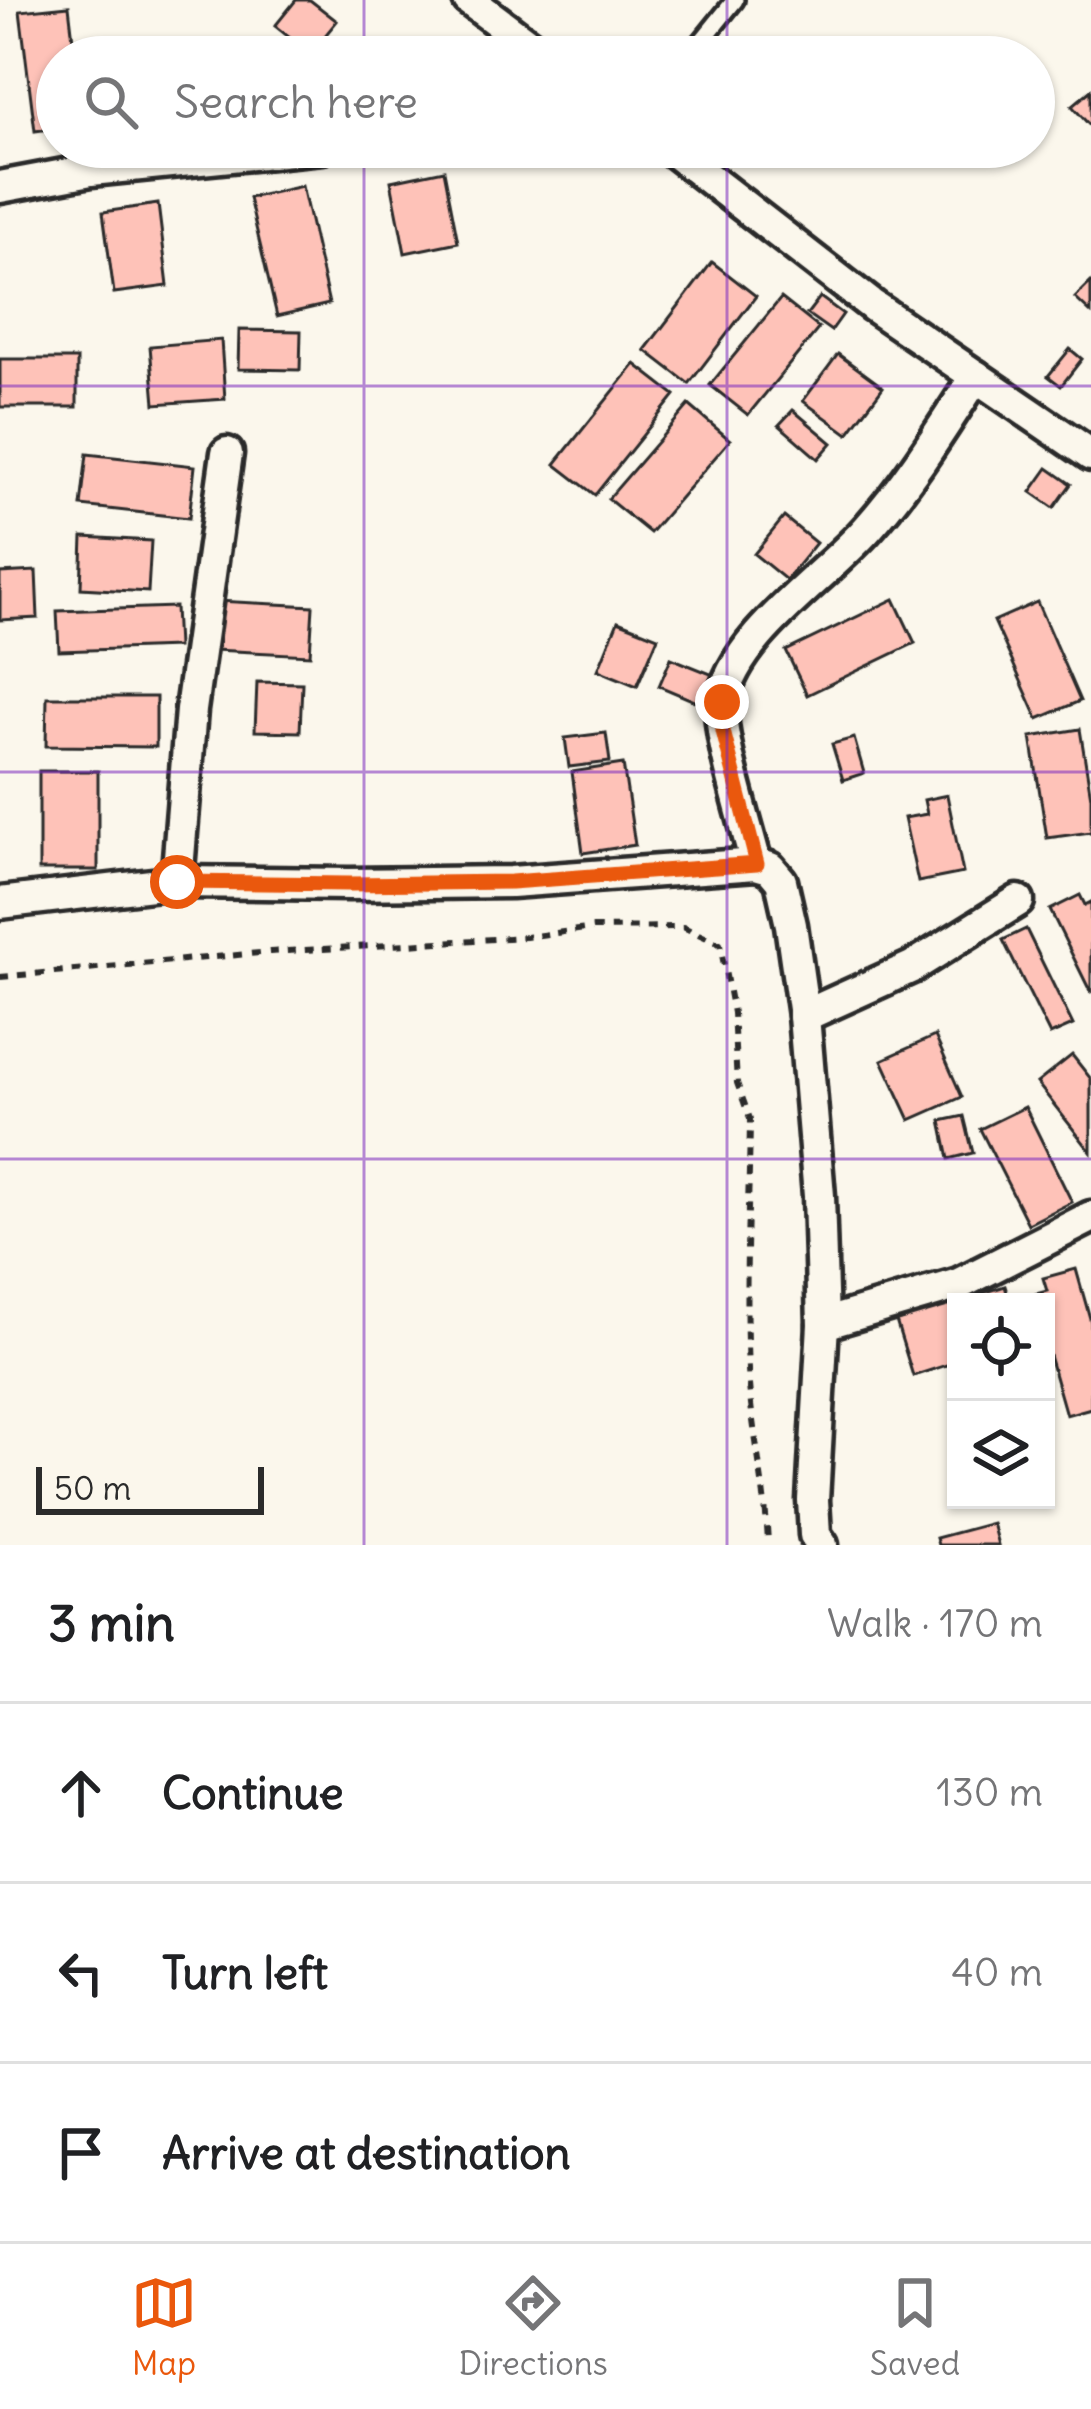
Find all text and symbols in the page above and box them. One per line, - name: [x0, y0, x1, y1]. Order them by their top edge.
- search box: [36, 36, 1055, 168]
- icon: search: [78, 69, 144, 135]
- text: Search here: [174, 74, 418, 130]
- route end: [695, 675, 749, 729]
- route start: [150, 855, 204, 909]
- map controls: [947, 1293, 1055, 1509]
- button: locate: [947, 1293, 1055, 1401]
- button: layers: [947, 1401, 1055, 1509]
- scale bar: [36, 1461, 264, 1514]
- text: 50 m: [54, 1467, 131, 1509]
- text: 3 min: [48, 1591, 175, 1655]
- text: Walk · 170 m: [827, 1599, 1043, 1648]
- icon: ahead: [48, 1760, 114, 1826]
- text: Continue: [162, 1765, 344, 1821]
- text: 130 m: [936, 1768, 1043, 1817]
- icon: left: [48, 1940, 114, 2006]
- text: Turn left: [162, 1945, 328, 2001]
- text: 40 m: [951, 1948, 1043, 1997]
- icon: arrive: [48, 2120, 114, 2186]
- text: Arrive at destination: [162, 2125, 571, 2181]
- tab: Map: [131, 2270, 197, 2384]
- tab: Directions: [459, 2270, 608, 2384]
- tab: Saved: [870, 2270, 960, 2384]

